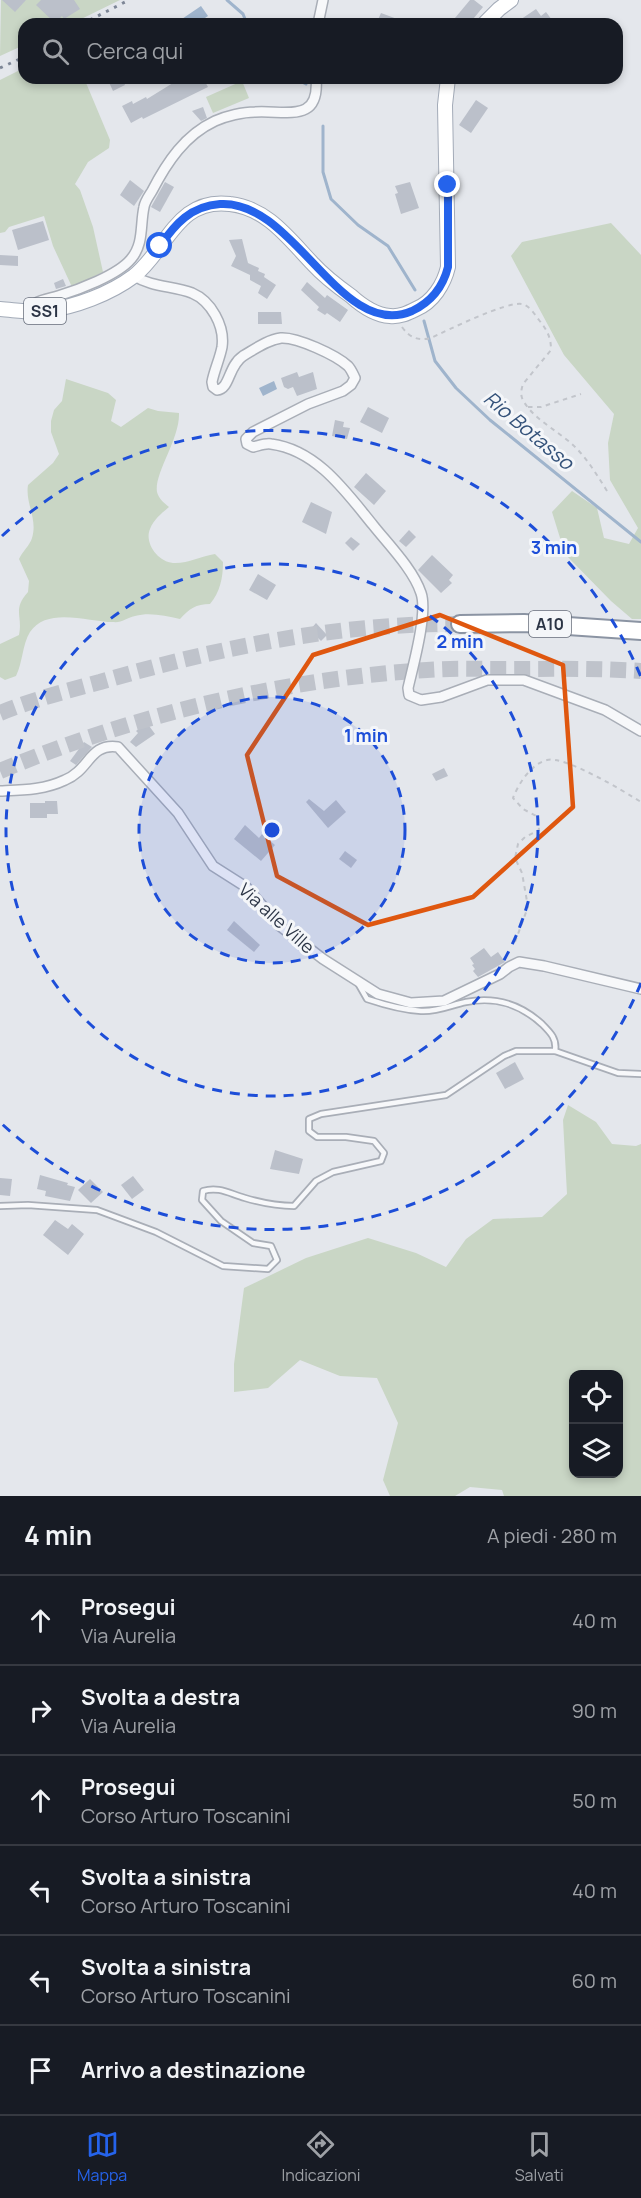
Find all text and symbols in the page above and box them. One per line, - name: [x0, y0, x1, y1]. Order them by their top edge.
- search box: [18, 18, 623, 84]
- icon: search: [39, 35, 72, 68]
- text: Cerca qui: [87, 36, 183, 66]
- route end: [434, 171, 460, 197]
- route start: [146, 232, 172, 258]
- road number: SS1: [24, 298, 66, 324]
- water label: Rio Botasso: [479, 385, 580, 476]
- text: 3 min: [531, 535, 577, 559]
- road number: A10: [529, 611, 571, 637]
- text: 2 min: [437, 629, 483, 653]
- text: 1 min: [344, 723, 388, 747]
- centre of rings: [262, 820, 282, 840]
- street label: Via alle Ville: [234, 877, 320, 959]
- map controls: [569, 1370, 623, 1478]
- button: locate: [569, 1370, 623, 1424]
- button: layers: [569, 1424, 623, 1478]
- text: 4 min: [24, 1517, 92, 1553]
- text: A piedi · 280 m: [487, 1522, 617, 1549]
- text: Prosegui: [81, 1592, 176, 1622]
- icon: ahead: [24, 1604, 57, 1637]
- text: 40 m: [572, 1607, 617, 1634]
- text: Via Aurelia: [81, 1622, 176, 1649]
- text: Svolta a destra: [81, 1682, 240, 1712]
- icon: right: [24, 1694, 57, 1727]
- text: 90 m: [571, 1697, 617, 1724]
- text: Via Aurelia: [81, 1712, 176, 1739]
- text: Prosegui: [81, 1772, 176, 1802]
- icon: ahead: [24, 1784, 57, 1817]
- text: 50 m: [572, 1787, 617, 1814]
- text: Corso Arturo Toscanini: [81, 1802, 291, 1829]
- text: Svolta a sinistra: [81, 1862, 251, 1892]
- icon: left: [24, 1874, 57, 1907]
- text: 40 m: [572, 1877, 617, 1904]
- text: Corso Arturo Toscanini: [81, 1892, 291, 1919]
- text: Svolta a sinistra: [81, 1952, 251, 1982]
- icon: left: [24, 1964, 57, 1997]
- text: 60 m: [571, 1967, 617, 1994]
- text: Corso Arturo Toscanini: [81, 1982, 291, 2009]
- icon: arrive: [24, 2054, 57, 2087]
- text: Arrivo a destinazione: [81, 2055, 305, 2085]
- tab: Mappa: [77, 2128, 127, 2186]
- tab: Indicazioni: [281, 2128, 360, 2186]
- tab: Salvati: [515, 2128, 564, 2186]

